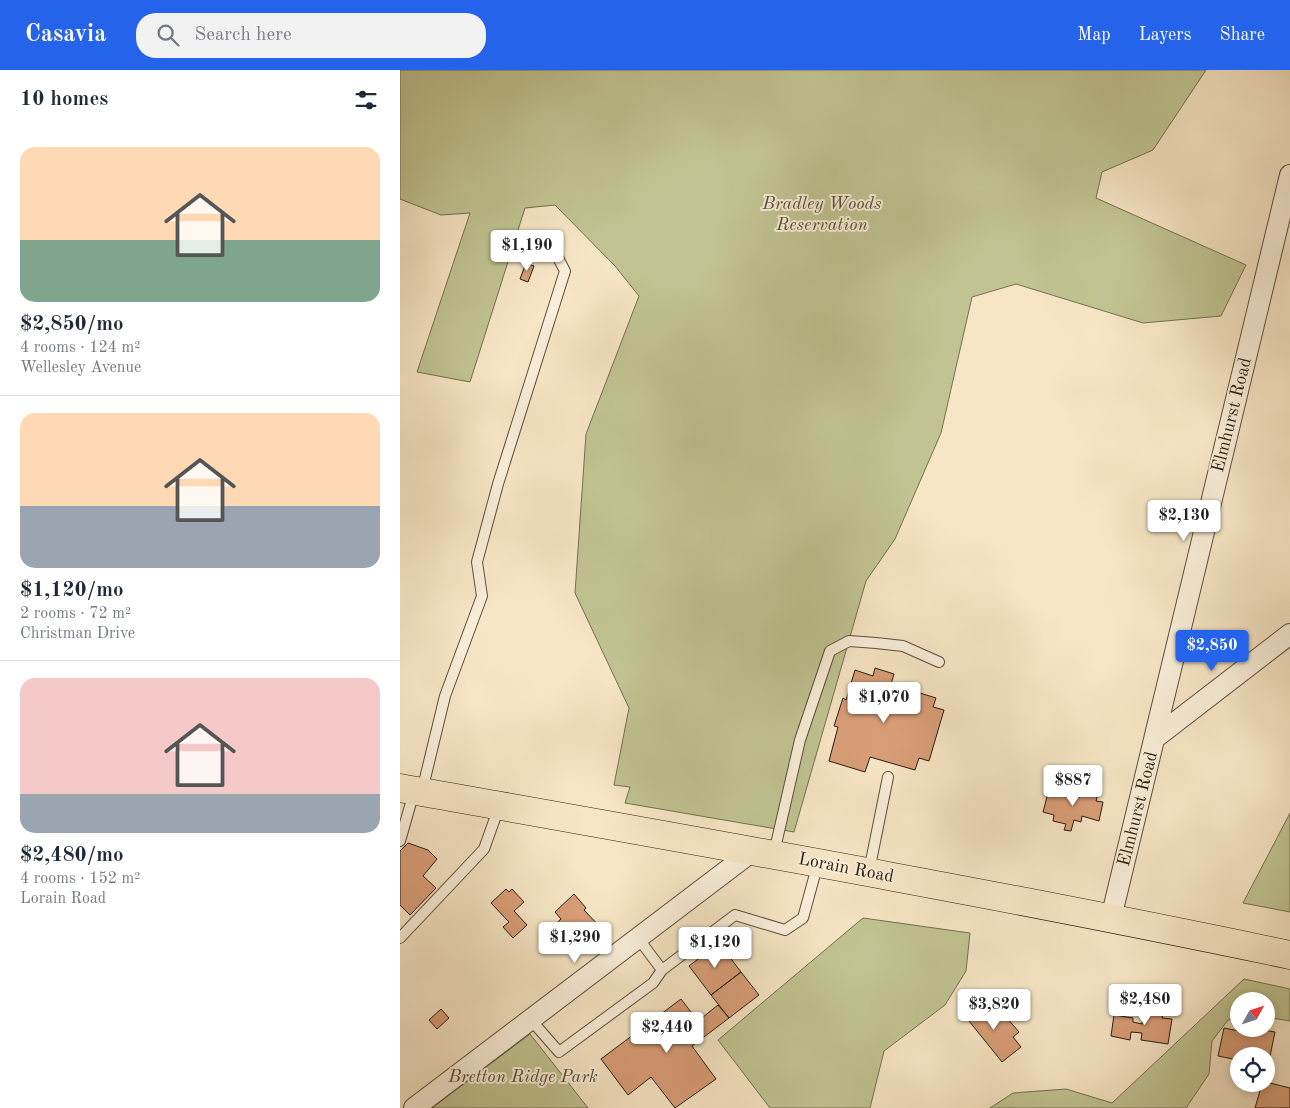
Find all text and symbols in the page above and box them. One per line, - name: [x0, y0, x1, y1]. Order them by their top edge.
- search box: [136, 13, 486, 58]
- icon: search: [154, 21, 182, 49]
- text: Casavia: [25, 23, 106, 47]
- text: Search here: [194, 26, 292, 45]
- text: Map: [1077, 26, 1111, 44]
- text: Layers: [1139, 26, 1191, 44]
- text: Share: [1219, 26, 1265, 44]
- icon: filters: [352, 86, 380, 114]
- text: 10 homes: [20, 89, 108, 110]
- icon: home: [155, 180, 245, 270]
- park label: Bradley Woods Reservation: [761, 195, 882, 234]
- pin: $1,190: [486, 230, 568, 272]
- text: $1,190: [502, 238, 552, 254]
- text: $2,850/mo: [20, 314, 124, 335]
- text: 4 rooms · 124 m²: [20, 340, 140, 356]
- street label: Elmhurst Road: [1209, 356, 1255, 474]
- text: Wellesley Avenue: [20, 360, 141, 376]
- icon: home: [155, 445, 245, 535]
- pin: $2,130: [1143, 500, 1225, 542]
- text: $2,130: [1159, 508, 1209, 524]
- text: $1,120/mo: [20, 580, 124, 601]
- text: 2 rooms · 72 m²: [20, 606, 131, 622]
- text: Christman Drive: [20, 626, 135, 642]
- pin: $2,850: [1171, 630, 1253, 672]
- text: $2,850: [1187, 638, 1237, 654]
- pin: $1,070: [843, 682, 925, 724]
- text: $1,070: [859, 690, 909, 706]
- icon: home: [155, 710, 245, 800]
- street label: Elmhurst Road: [1115, 750, 1161, 868]
- pin: $887: [1043, 764, 1103, 807]
- text: $887: [1054, 773, 1092, 789]
- text: $2,480/mo: [20, 845, 124, 866]
- street label: Lorain Road: [797, 850, 895, 886]
- text: 4 rooms · 152 m²: [20, 871, 140, 887]
- text: Lorain Road: [20, 891, 106, 907]
- pin: $1,290: [534, 922, 616, 964]
- pin: $1,120: [674, 926, 756, 969]
- text: $1,290: [550, 930, 600, 946]
- text: $1,120: [690, 935, 740, 951]
- pin: $2,480: [1104, 984, 1186, 1026]
- pin: $3,820: [953, 988, 1035, 1031]
- text: $2,480: [1120, 992, 1170, 1008]
- north arrow: [1230, 992, 1275, 1038]
- map controls: [1230, 992, 1275, 1092]
- text: $3,820: [969, 997, 1019, 1013]
- pin: $2,440: [626, 1012, 708, 1054]
- text: $2,440: [642, 1020, 692, 1036]
- button: locate: [1230, 1047, 1275, 1092]
- park label: Bretton Ridge Park: [447, 1068, 598, 1086]

